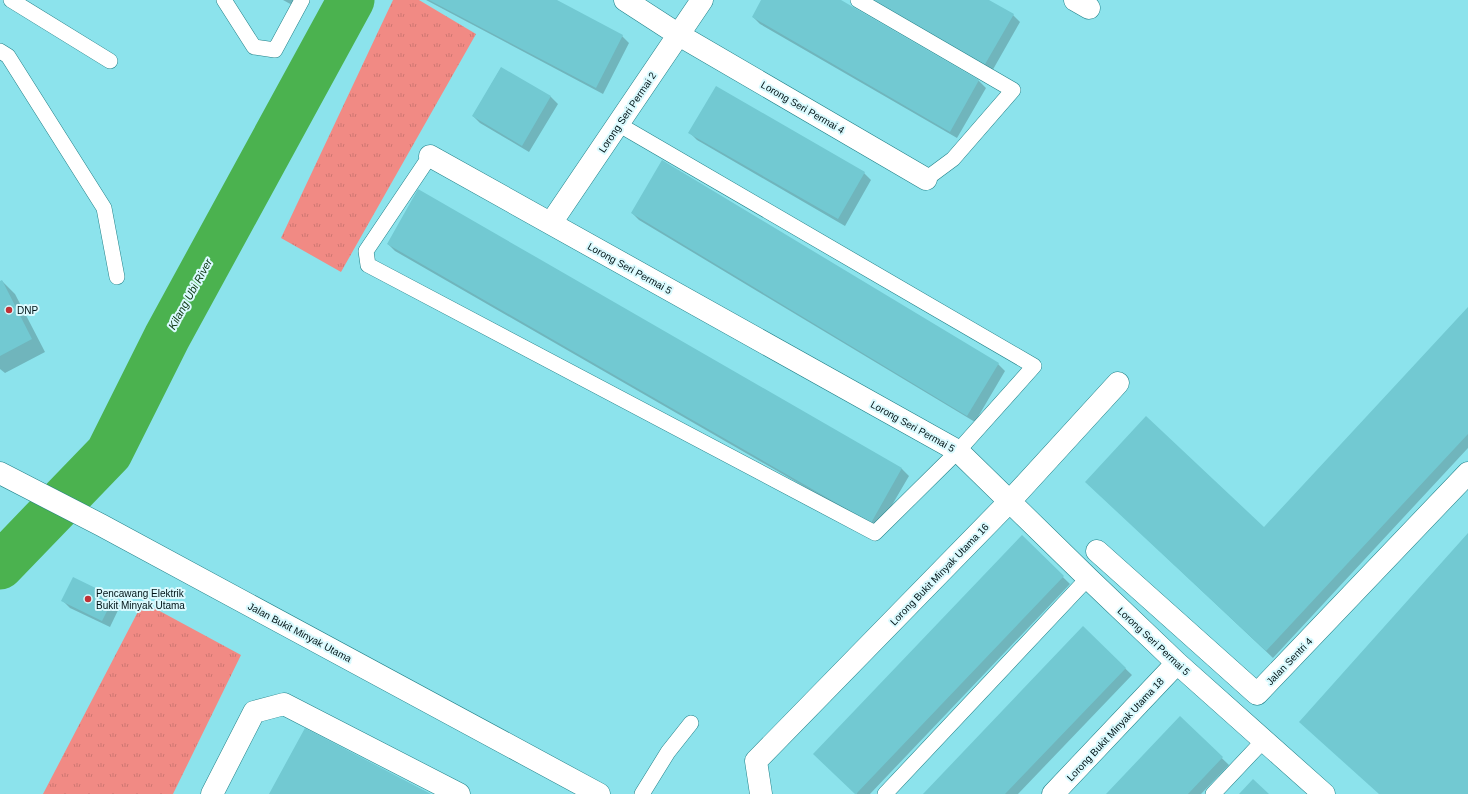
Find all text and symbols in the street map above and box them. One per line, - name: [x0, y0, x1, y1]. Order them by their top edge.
- street label: Lorong Seri Permai 2: [596, 70, 659, 155]
- street label: Lorong Seri Permai 4: [759, 79, 847, 136]
- street label: Lorong Seri Permai 5: [586, 241, 674, 296]
- water label: Kilang Ubi River: [166, 255, 215, 331]
- marker: DNP: [4, 305, 14, 315]
- place label: DNP: [17, 305, 38, 316]
- street label: Lorong Seri Permai 5: [869, 399, 957, 454]
- street label: Lorong Bukit Minyak Utama 16: [888, 521, 991, 627]
- place label: Pencawang Elektrik Bukit Minyak Utama: [96, 588, 185, 611]
- marker: Pencawang Elektrik Bukit Minyak Utama: [83, 594, 93, 604]
- street label: Jalan Bukit Minyak Utama: [246, 600, 354, 665]
- street label: Lorong Seri Permai 5: [1115, 605, 1192, 678]
- street label: Jalan Sentri 4: [1264, 635, 1315, 687]
- street label: Lorong Bukit Minyak Utama 18: [1065, 675, 1166, 783]

